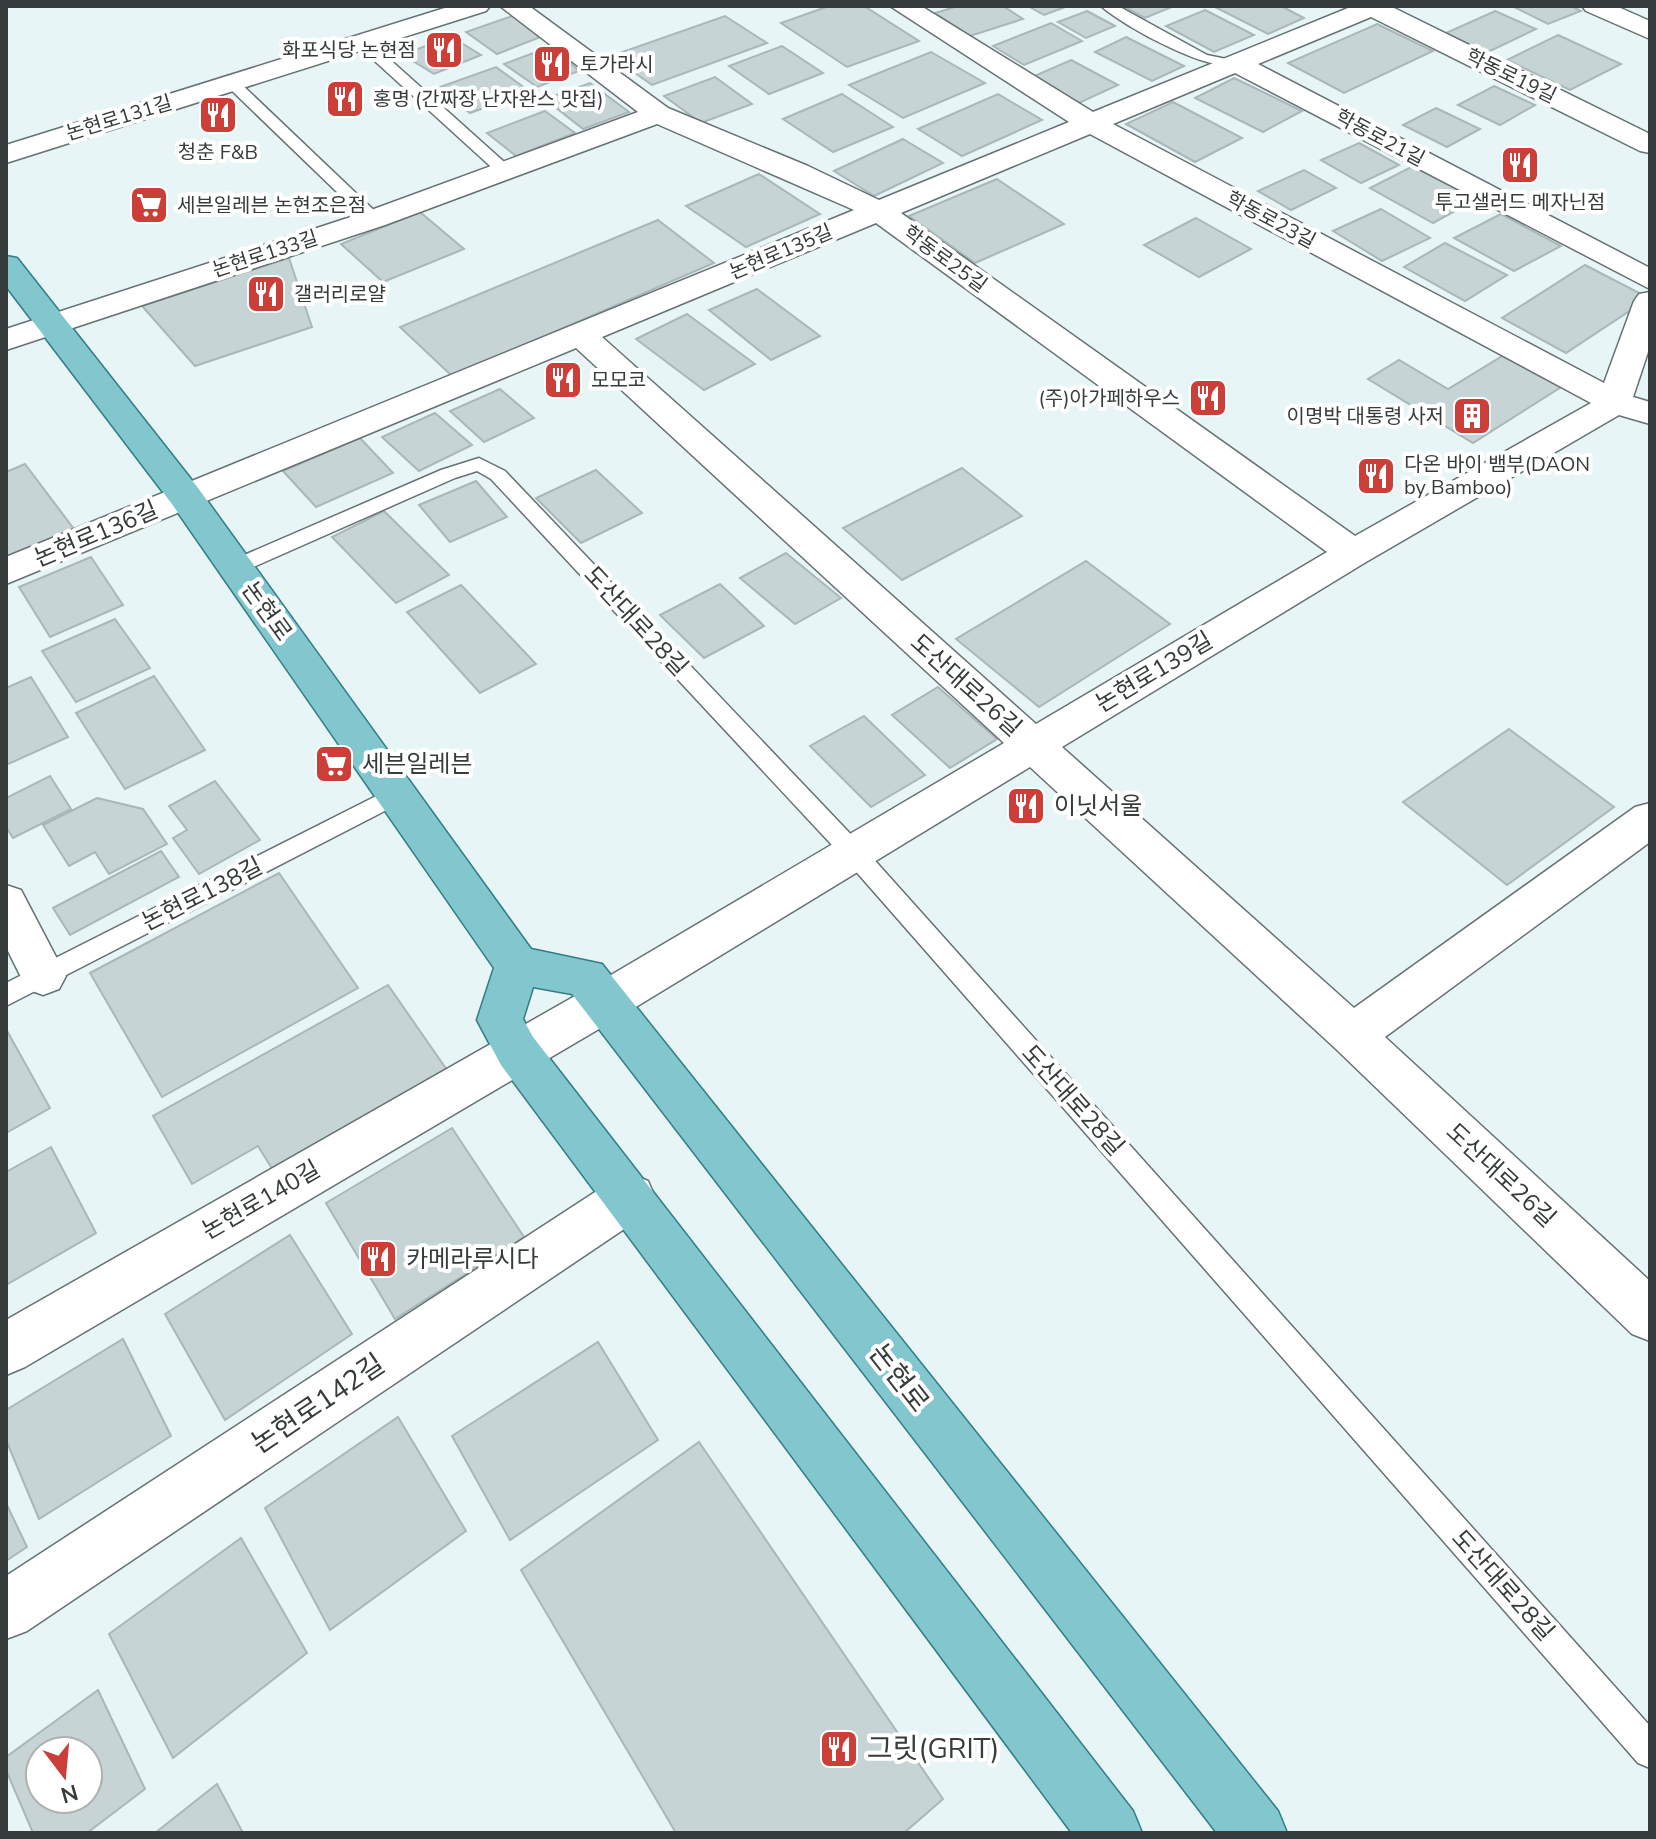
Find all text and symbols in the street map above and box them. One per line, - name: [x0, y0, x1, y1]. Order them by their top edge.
- restaurant icon: 화포식당 논현점: [423, 29, 465, 71]
- place label: 화포식당 논현점: [282, 37, 416, 64]
- street label: 학동로19길: [1461, 42, 1561, 110]
- restaurant icon: 토가라시: [531, 43, 573, 85]
- place label: 토가라시: [580, 51, 654, 78]
- restaurant icon: 홍명 (간짜장 난자완스 맛집): [324, 78, 366, 120]
- place label: 홍명 (간짜장 난자완스 맛집): [373, 86, 604, 113]
- street label: 논현로131길: [63, 89, 175, 147]
- restaurant icon: 청춘 F&B: [197, 94, 239, 136]
- street label: 학동로21길: [1331, 103, 1429, 173]
- place label: 청춘 F&B: [178, 139, 258, 166]
- restaurant icon: 투고샐러드 메자닌점: [1499, 144, 1541, 186]
- supermarket icon: 세븐일레븐 논현조은점: [128, 184, 170, 226]
- street label: 학동로23길: [1222, 185, 1320, 255]
- place label: 투고샐러드 메자닌점: [1435, 189, 1605, 216]
- place label: 세븐일레븐 논현조은점: [177, 192, 366, 219]
- street label: 논현로135길: [725, 218, 837, 286]
- street label: 학동로25길: [898, 219, 992, 299]
- street label: 논현로133길: [209, 224, 321, 284]
- restaurant icon: 갤러리로얄: [245, 273, 287, 315]
- place label: 갤러리로얄: [294, 281, 386, 308]
- restaurant icon: 모모코: [542, 359, 584, 401]
- place label: 모모코: [591, 367, 646, 394]
- restaurant icon: (주)아가페하우스: [1187, 377, 1229, 419]
- place label: (주)아가페하우스: [1039, 385, 1180, 412]
- building icon: 이명박 대통령 사저: [1451, 395, 1493, 437]
- place label: 이명박 대통령 사저: [1287, 403, 1444, 430]
- place label: 다온 바이 뱀부(DAON by Bamboo): [1404, 451, 1590, 501]
- restaurant icon: 다온 바이 뱀부(DAON by Bamboo): [1355, 455, 1397, 497]
- street label: 논현로136길: [29, 494, 163, 574]
- street label: 도산대로28길: [577, 559, 695, 683]
- street label: 논현로: [235, 575, 299, 647]
- street label: 논현로139길: [1089, 624, 1219, 720]
- street label: 도산대로26길: [904, 627, 1028, 743]
- supermarket icon: 세븐일레븐: [313, 743, 355, 785]
- place label: 세븐일레븐: [362, 748, 472, 780]
- restaurant icon: 이닛서울: [1005, 785, 1047, 827]
- place label: 이닛서울: [1054, 790, 1142, 822]
- street label: 논현로138길: [136, 850, 268, 938]
- street label: 도산대로28길: [1015, 1038, 1131, 1162]
- street label: 도산대로26길: [1439, 1116, 1563, 1234]
- street label: 논현로140길: [196, 1153, 326, 1247]
- restaurant icon: 카메라루시다: [357, 1238, 399, 1280]
- place label: 카메라루시다: [406, 1243, 538, 1275]
- street label: 논현로: [860, 1336, 938, 1420]
- street label: 논현로142길: [244, 1345, 392, 1463]
- street label: 도산대로28길: [1445, 1523, 1561, 1647]
- restaurant icon: 그릿(GRIT): [818, 1728, 860, 1770]
- place label: 그릿(GRIT): [867, 1730, 999, 1768]
- north arrow: [24, 1735, 104, 1815]
- text: N: [57, 1777, 81, 1810]

